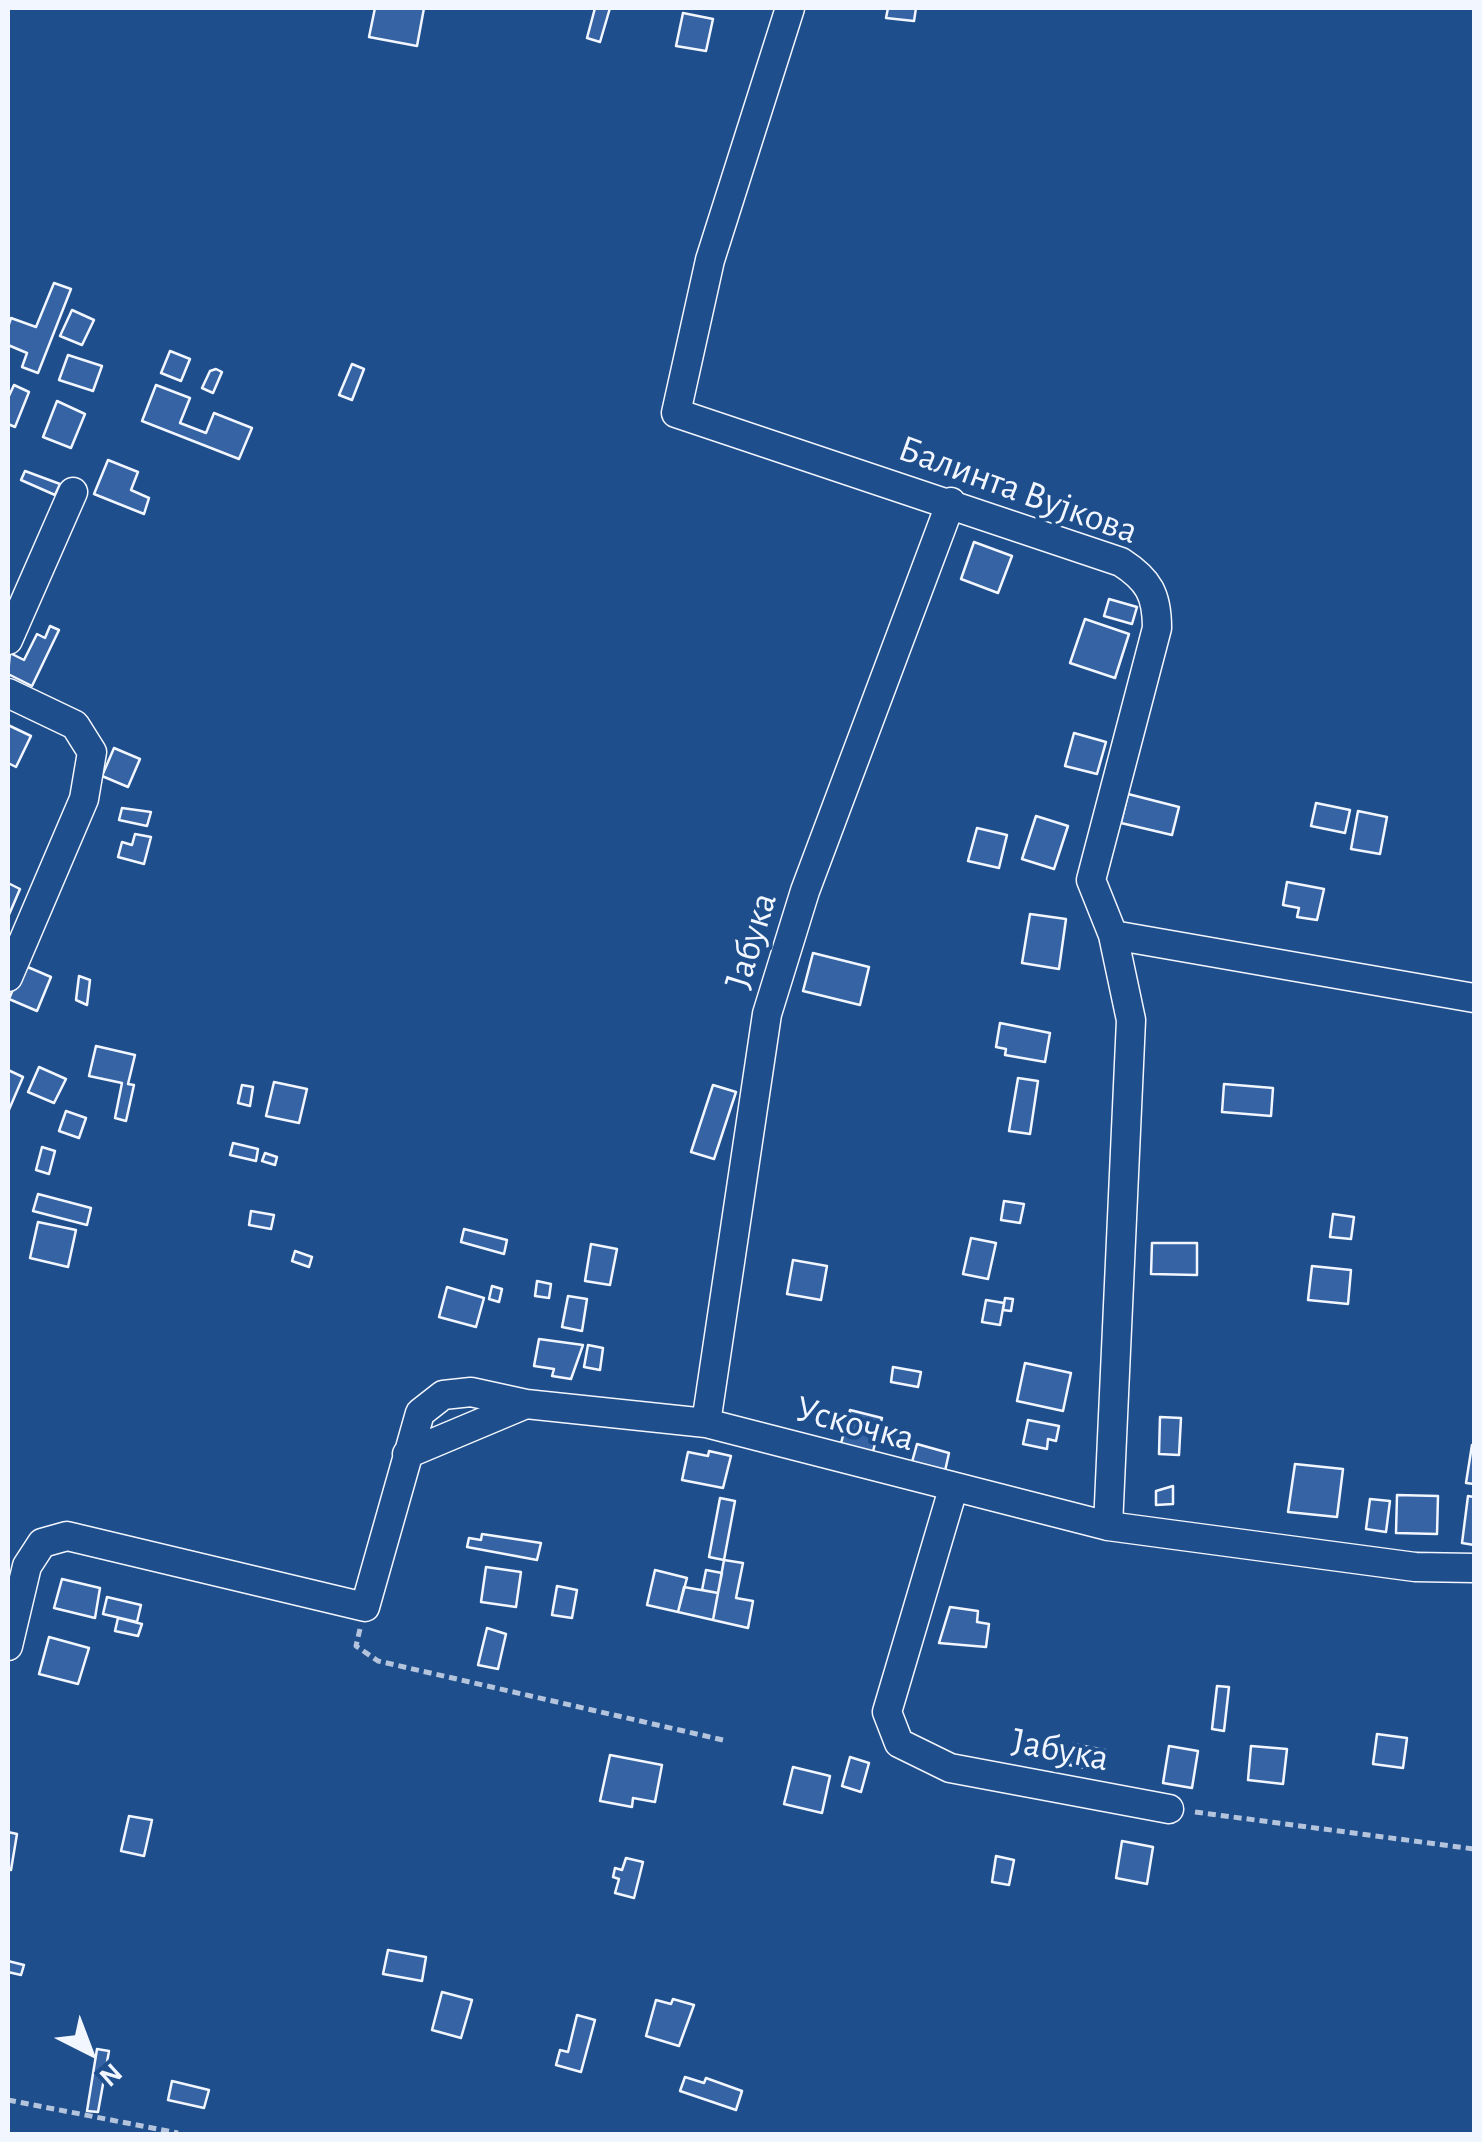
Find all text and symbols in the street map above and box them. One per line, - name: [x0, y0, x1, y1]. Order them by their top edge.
- street label: Балинта Вујкова: [892, 426, 1144, 554]
- street label: Јабука: [715, 887, 787, 995]
- street label: Ускочка: [791, 1386, 919, 1462]
- street label: Јабука: [1007, 1718, 1113, 1782]
- north arrow: [40, 2002, 140, 2102]
- text: N: [93, 2057, 127, 2091]

